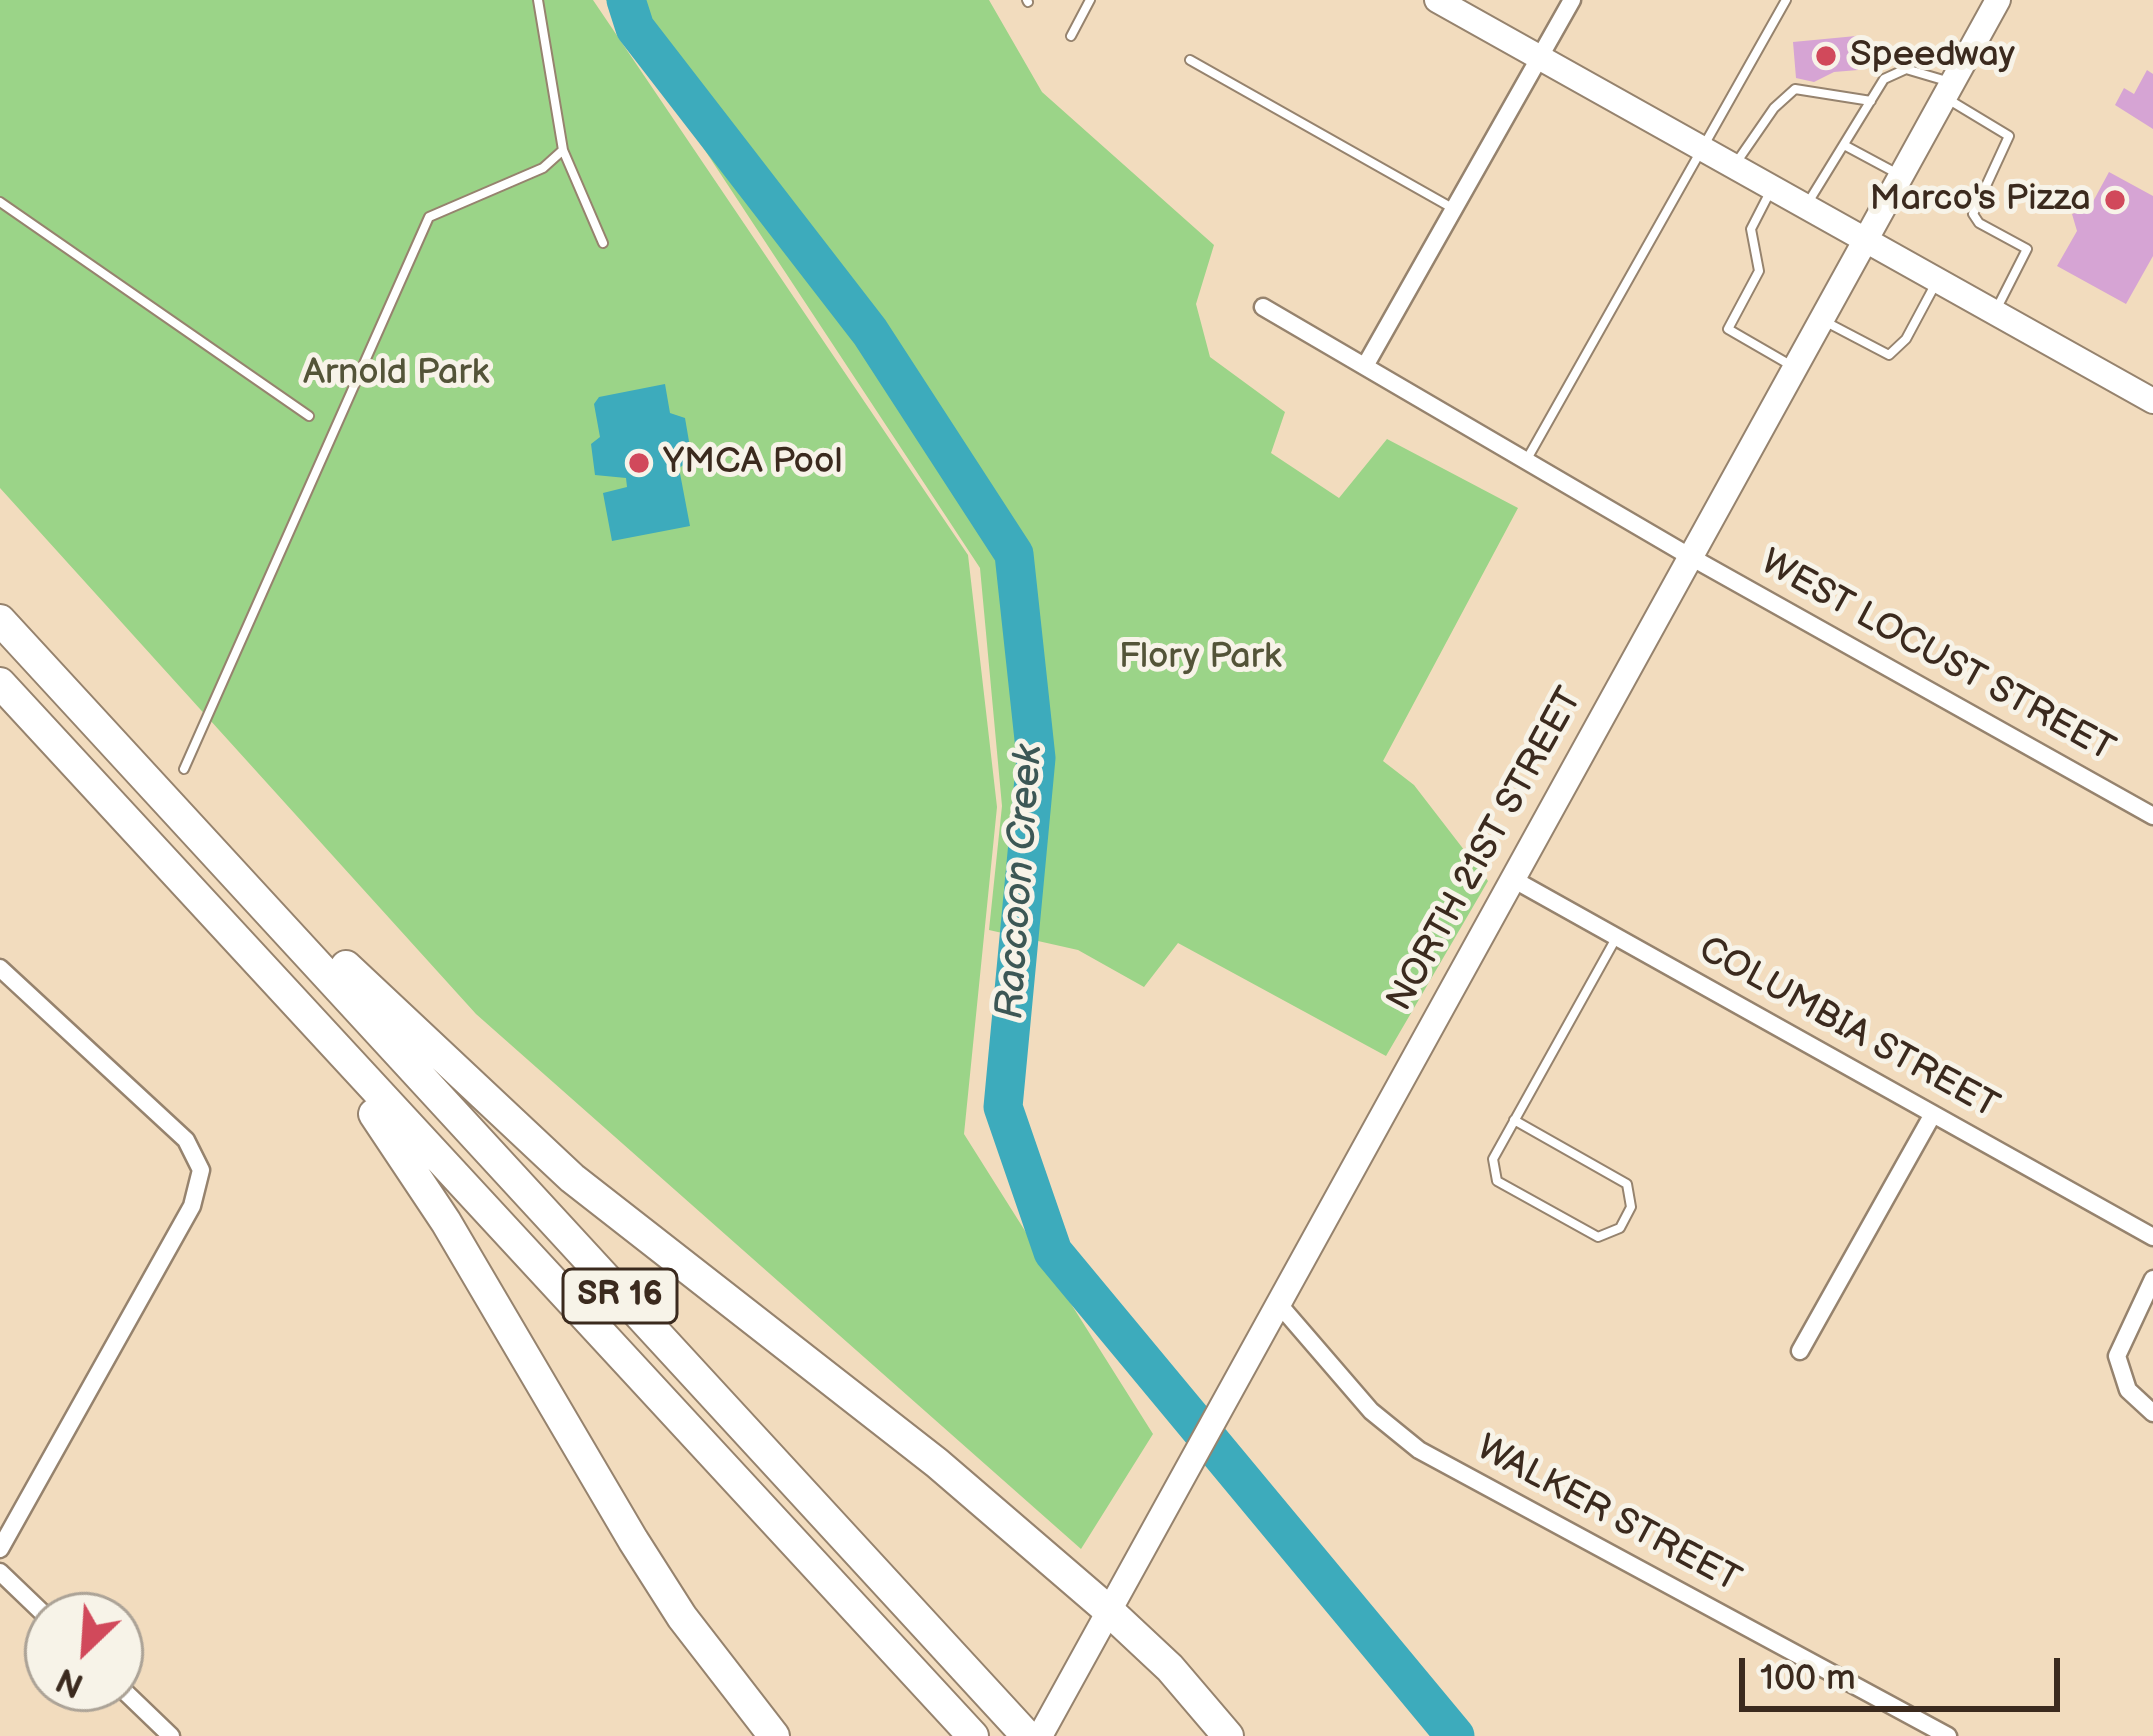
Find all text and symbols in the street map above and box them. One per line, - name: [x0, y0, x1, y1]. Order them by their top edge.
- place label: Speedway: [1850, 34, 2015, 78]
- marker: Speedway: [1813, 43, 1839, 69]
- place label: Marco's Pizza: [1870, 178, 2091, 222]
- marker: Marco's Pizza: [2102, 187, 2128, 213]
- park label: Arnold Park: [303, 352, 489, 396]
- place label: YMCA Pool: [663, 441, 843, 485]
- marker: YMCA Pool: [626, 450, 652, 476]
- street label: WEST LOCUST STREET: [1753, 542, 2121, 772]
- park label: Flory Park: [1119, 636, 1281, 680]
- street label: NORTH 21ST STREET: [1379, 681, 1593, 1019]
- water label: Raccoon Creek: [988, 743, 1054, 1021]
- street label: COLUMBIA STREET: [1691, 929, 2005, 1129]
- road number: SR 16: [563, 1269, 677, 1323]
- street label: WALKER STREET: [1469, 1427, 1747, 1603]
- north arrow: [24, 1592, 144, 1712]
- scale bar: [1745, 1634, 2066, 1708]
- text: 100 m: [1760, 1657, 1856, 1700]
- text: N: [50, 1659, 90, 1705]

